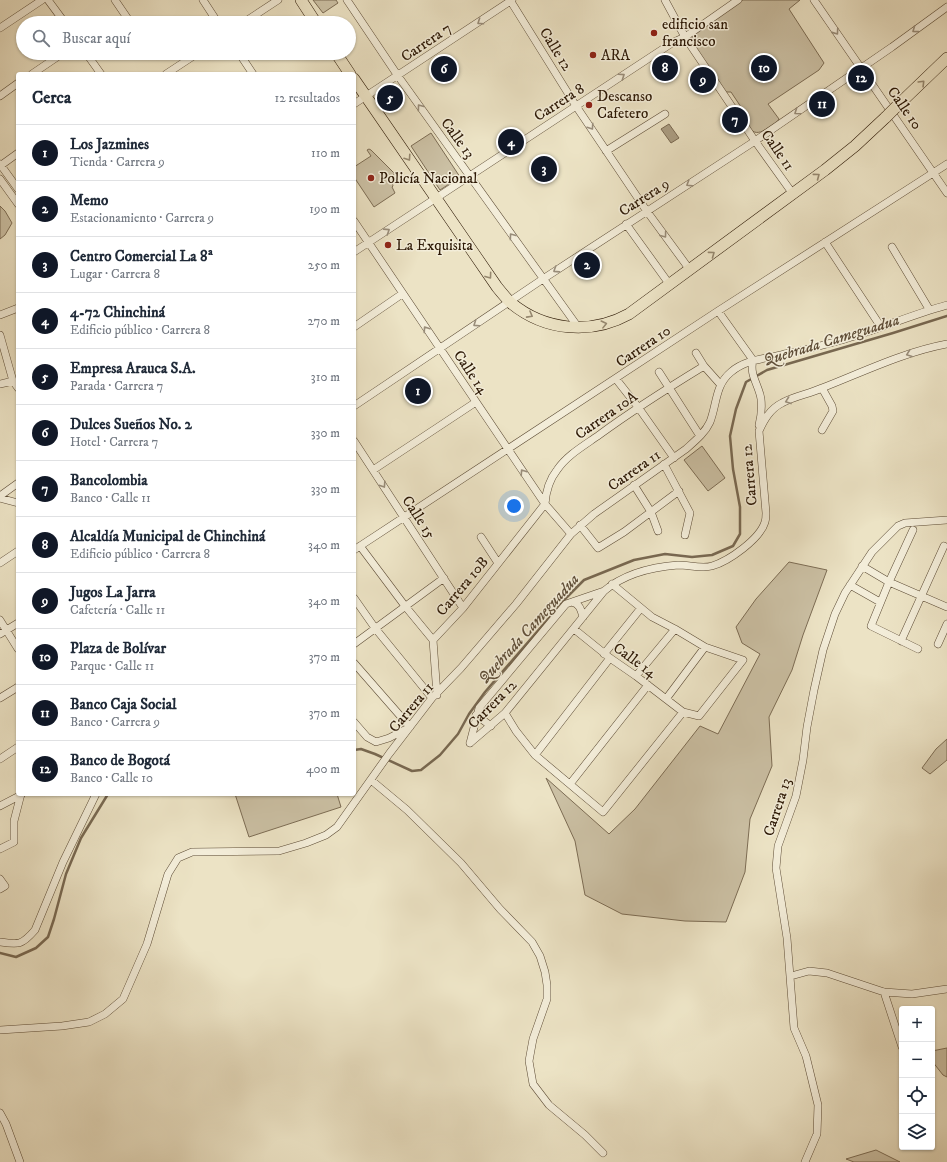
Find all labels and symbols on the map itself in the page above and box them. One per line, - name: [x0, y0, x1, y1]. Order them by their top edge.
- place label: edificio san francisco: [662, 15, 728, 51]
- one-way arrow: [477, 17, 484, 25]
- street label: Carrera 7: [397, 19, 455, 66]
- street label: Calle 12: [535, 24, 577, 75]
- one-way arrow: [913, 25, 920, 32]
- marker: edificio san francisco: [649, 28, 659, 38]
- one-way arrow: [831, 28, 839, 35]
- place label: ARA: [601, 46, 631, 65]
- marker: ARA: [588, 50, 598, 60]
- pin: 8: [652, 53, 678, 83]
- pin: 10: [751, 53, 777, 83]
- pin: 6: [431, 54, 457, 84]
- pin: 12: [848, 63, 874, 93]
- pin: 9: [690, 65, 716, 95]
- one-way arrow: [618, 73, 625, 81]
- street label: Carrera 8: [530, 79, 588, 126]
- one-way arrow: [917, 80, 925, 88]
- pin: 5: [377, 83, 403, 113]
- street label: Calle 10: [883, 83, 926, 134]
- place label: Descanso Cafetero: [597, 87, 652, 123]
- pin: 11: [809, 89, 835, 119]
- marker: Descanso Cafetero: [584, 100, 594, 110]
- one-way arrow: [417, 104, 425, 111]
- pin: 7: [722, 105, 748, 135]
- one-way arrow: [794, 107, 801, 115]
- street label: Calle 13: [436, 114, 479, 162]
- one-way arrow: [586, 123, 593, 130]
- street label: Calle 11: [757, 126, 798, 174]
- pin: 4: [498, 127, 524, 157]
- one-way arrow: [403, 154, 410, 161]
- pin: 3: [531, 154, 557, 184]
- place label: Policía Nacional: [379, 169, 478, 188]
- marker: Policía Nacional: [366, 173, 376, 183]
- street label: Carrera 9: [615, 174, 673, 221]
- one-way arrow: [812, 174, 819, 181]
- one-way arrow: [686, 179, 693, 186]
- one-way arrow: [382, 229, 389, 236]
- one-way arrow: [659, 230, 666, 237]
- one-way arrow: [510, 233, 517, 240]
- place label: La Exquisita: [396, 236, 473, 255]
- marker: La Exquisita: [383, 240, 393, 250]
- pin: 2: [574, 250, 600, 280]
- one-way arrow: [708, 252, 715, 259]
- one-way arrow: [553, 265, 560, 273]
- one-way arrow: [484, 272, 491, 279]
- one-way arrow: [525, 310, 533, 317]
- water label: Quebrada Cameguadua: [761, 310, 902, 370]
- one-way arrow: [473, 319, 480, 327]
- one-way arrow: [600, 320, 607, 329]
- street label: Carrera 10: [612, 321, 674, 372]
- one-way arrow: [424, 327, 431, 334]
- street label: Calle 14: [449, 347, 492, 398]
- one-way arrow: [906, 349, 913, 358]
- pin: 1: [405, 376, 431, 406]
- street label: Carrera 10A: [571, 387, 642, 444]
- one-way arrow: [785, 396, 792, 404]
- street label: Carrera 12: [737, 443, 762, 507]
- street label: Carrera 11: [604, 445, 664, 495]
- one-way arrow: [521, 469, 528, 476]
- one-way arrow: [378, 481, 386, 488]
- street label: Calle 15: [398, 492, 440, 543]
- your location: [504, 496, 524, 516]
- street label: Carrera 10B: [432, 553, 493, 620]
- water label: Quebrada Cameguadua: [474, 569, 583, 688]
- street label: Calle 14: [609, 638, 660, 683]
- street label: Carrera 12: [464, 675, 521, 733]
- street label: Carrera 11: [385, 678, 438, 736]
- street label: Carrera 13: [759, 776, 796, 839]

